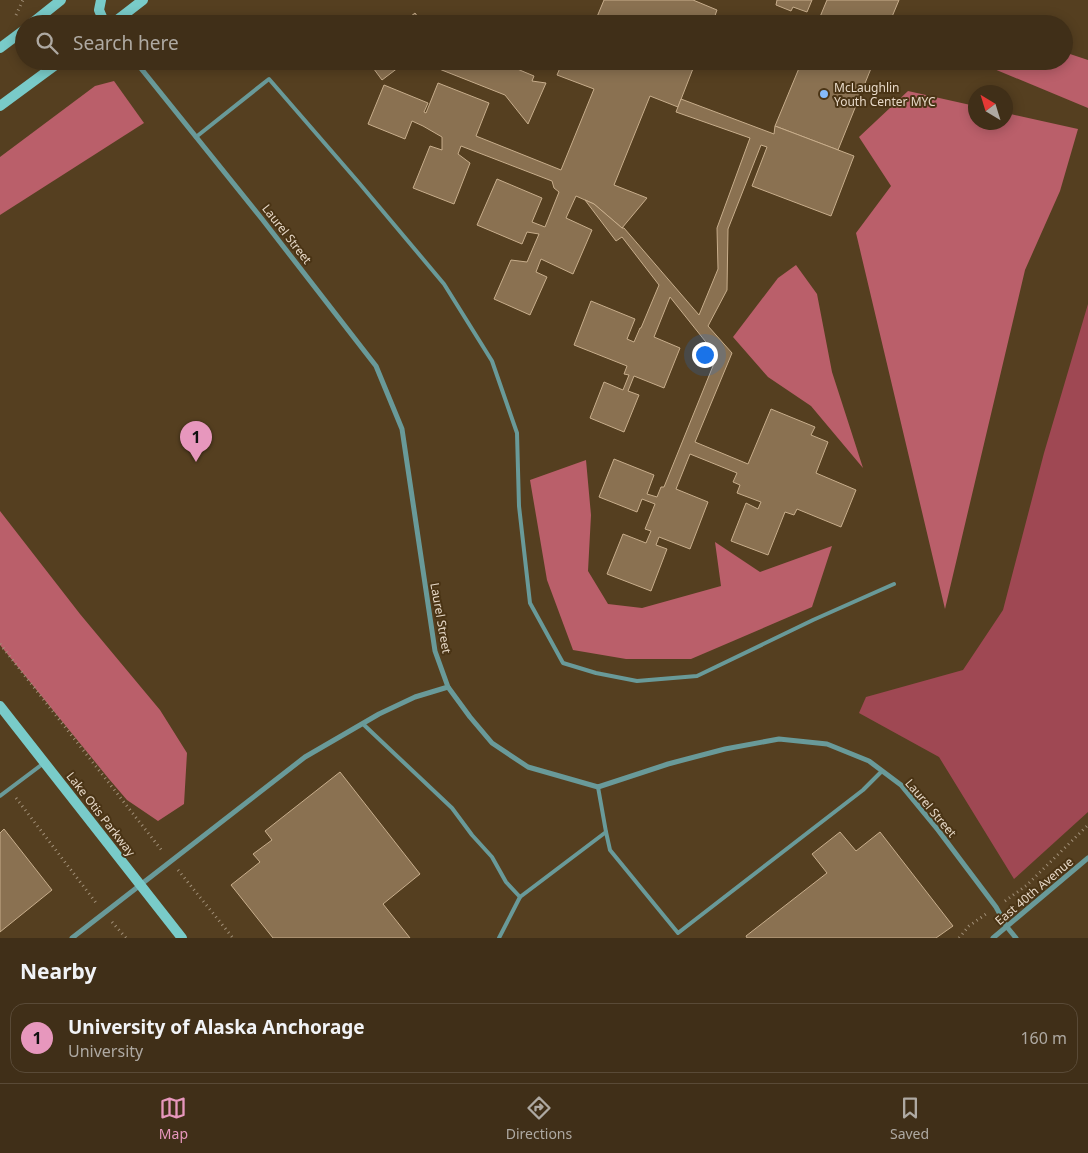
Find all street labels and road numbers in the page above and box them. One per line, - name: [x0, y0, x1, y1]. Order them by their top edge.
- street label: Laurel Street: [258, 201, 316, 268]
- street label: Laurel Street: [426, 581, 456, 655]
- street label: Lake Otis Parkway: [63, 768, 140, 860]
- street label: Laurel Street: [901, 775, 961, 841]
- street label: East 40th Avenue: [991, 853, 1077, 929]

